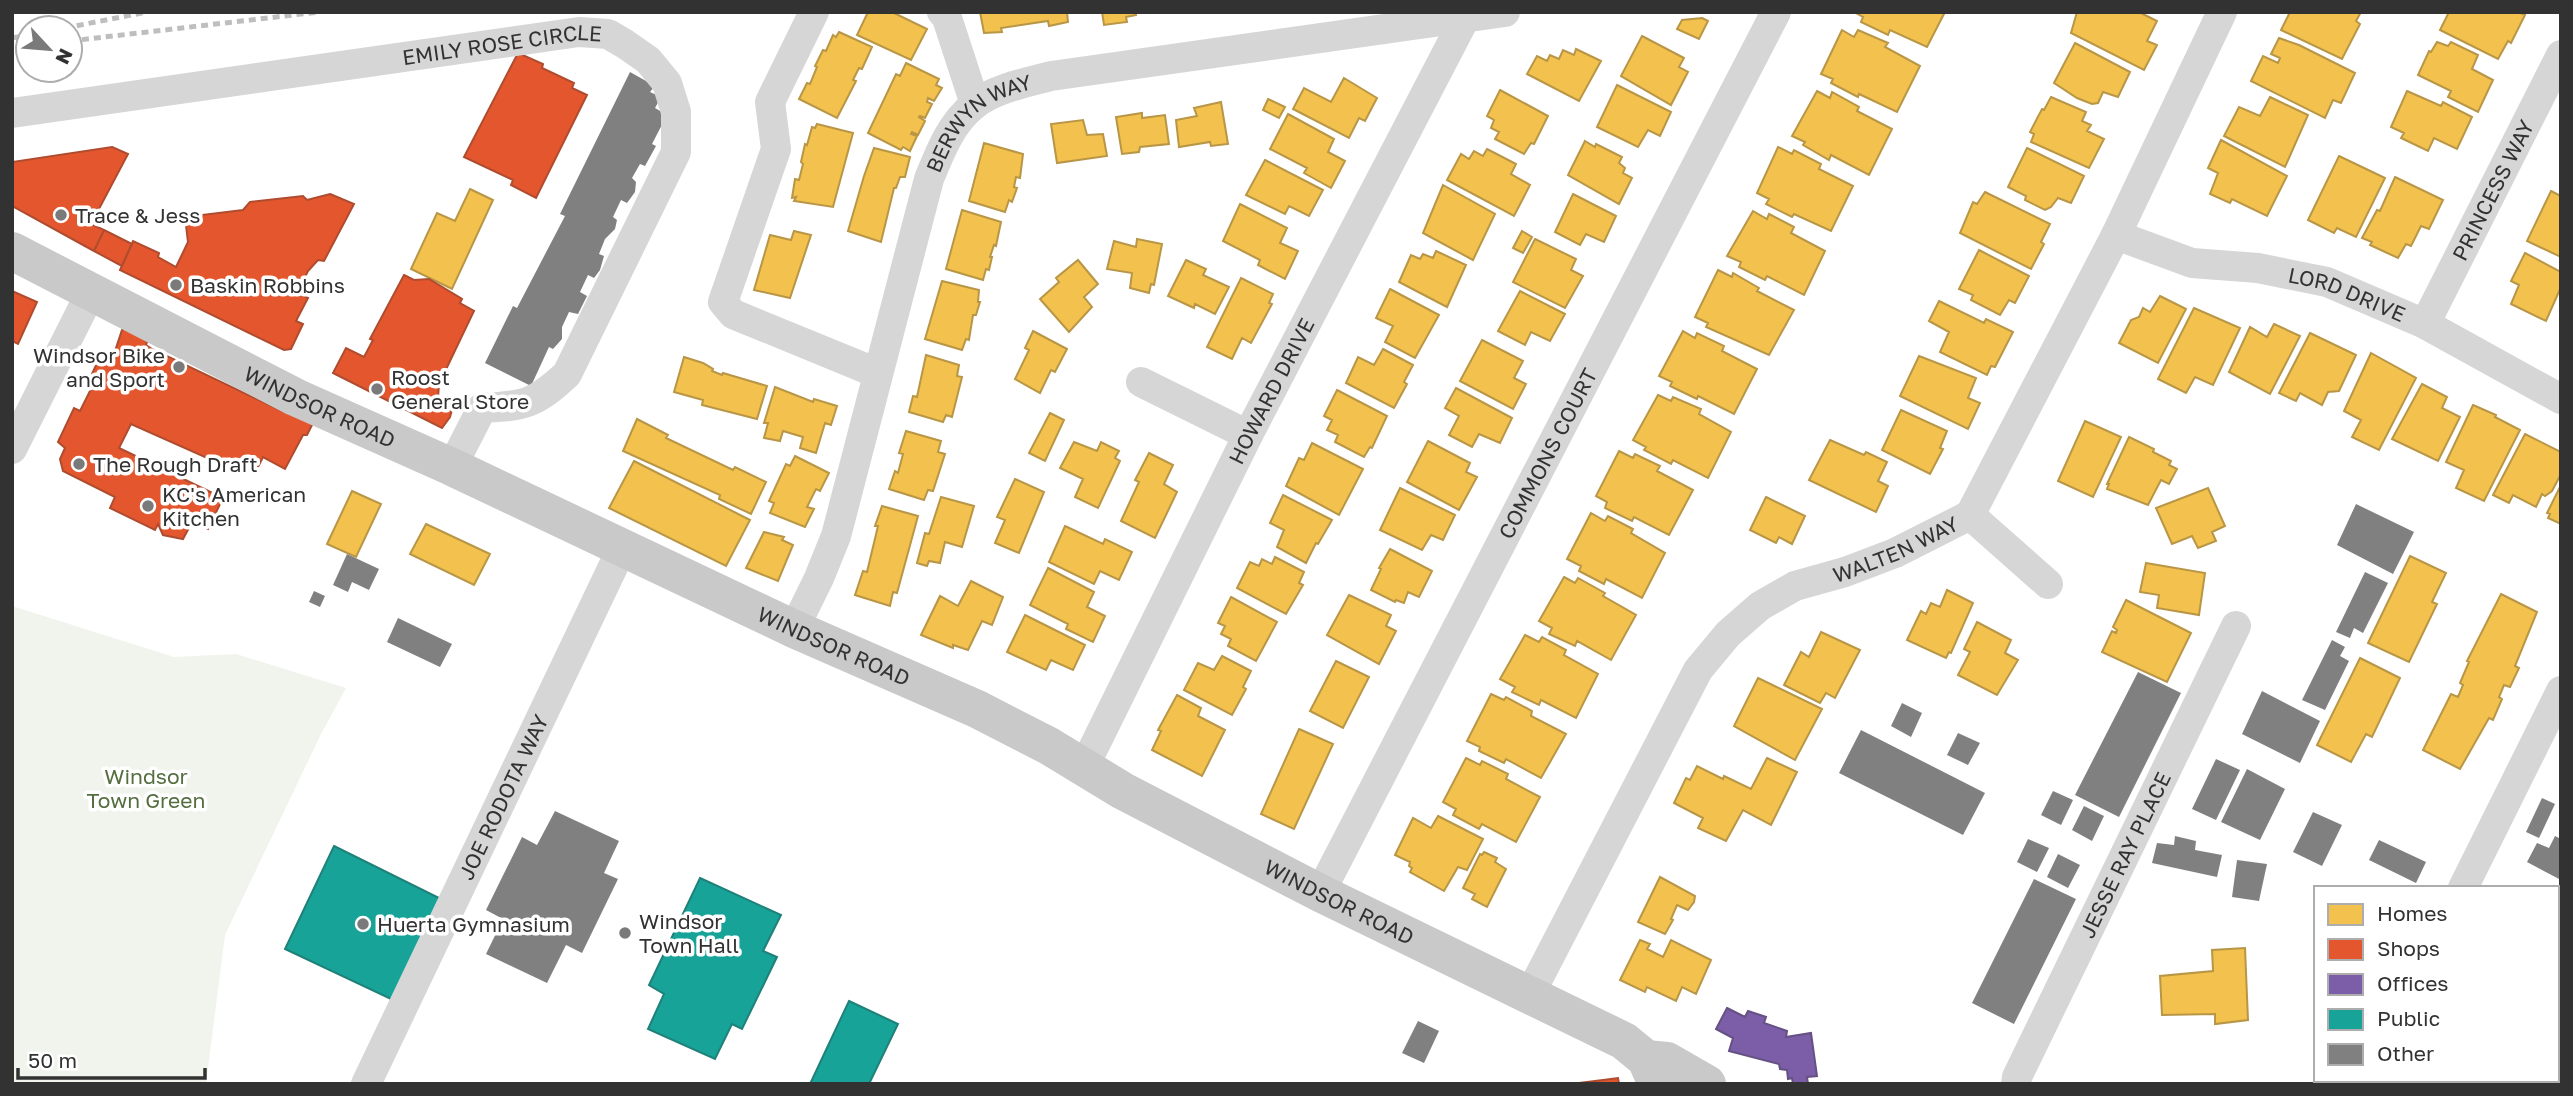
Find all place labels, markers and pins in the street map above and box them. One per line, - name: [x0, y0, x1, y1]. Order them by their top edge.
- place label: Trace & Jess: [75, 202, 200, 228]
- marker: Trace & Jess: [53, 207, 69, 223]
- place label: Baskin Robbins: [190, 272, 345, 298]
- marker: Baskin Robbins: [168, 277, 184, 293]
- place label: Windsor Bike and Sport: [33, 342, 165, 392]
- marker: Windsor Bike and Sport: [171, 359, 187, 375]
- place label: Roost General Store: [391, 364, 529, 414]
- marker: Roost General Store: [369, 381, 385, 397]
- place label: The Rough Draft: [93, 451, 258, 477]
- marker: The Rough Draft: [71, 456, 87, 472]
- place label: KC's American Kitchen: [162, 481, 306, 531]
- marker: KC's American Kitchen: [140, 498, 156, 514]
- place label: Windsor Town Hall: [639, 908, 739, 958]
- place label: Huerta Gymnasium: [377, 911, 570, 937]
- marker: Huerta Gymnasium: [355, 916, 371, 932]
- marker: Windsor Town Hall: [617, 925, 633, 941]

